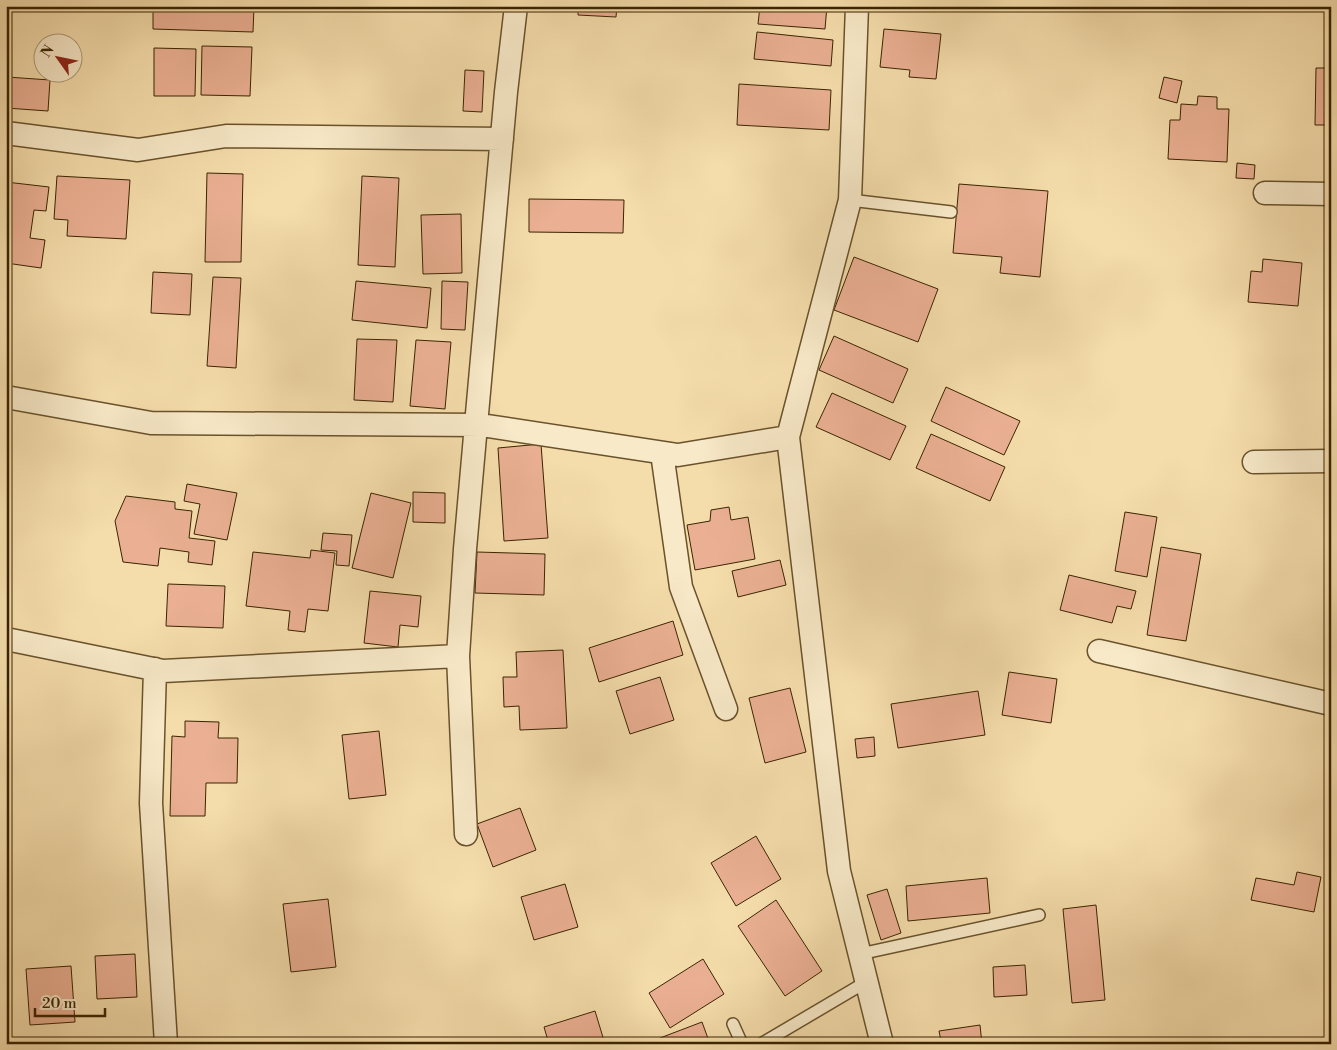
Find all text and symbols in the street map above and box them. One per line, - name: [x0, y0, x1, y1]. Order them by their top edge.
- north arrow: [32, 32, 82, 82]
- text: N: [37, 42, 59, 61]
- scale bar: [35, 985, 105, 1017]
- text: 20 m: [42, 994, 77, 1013]

